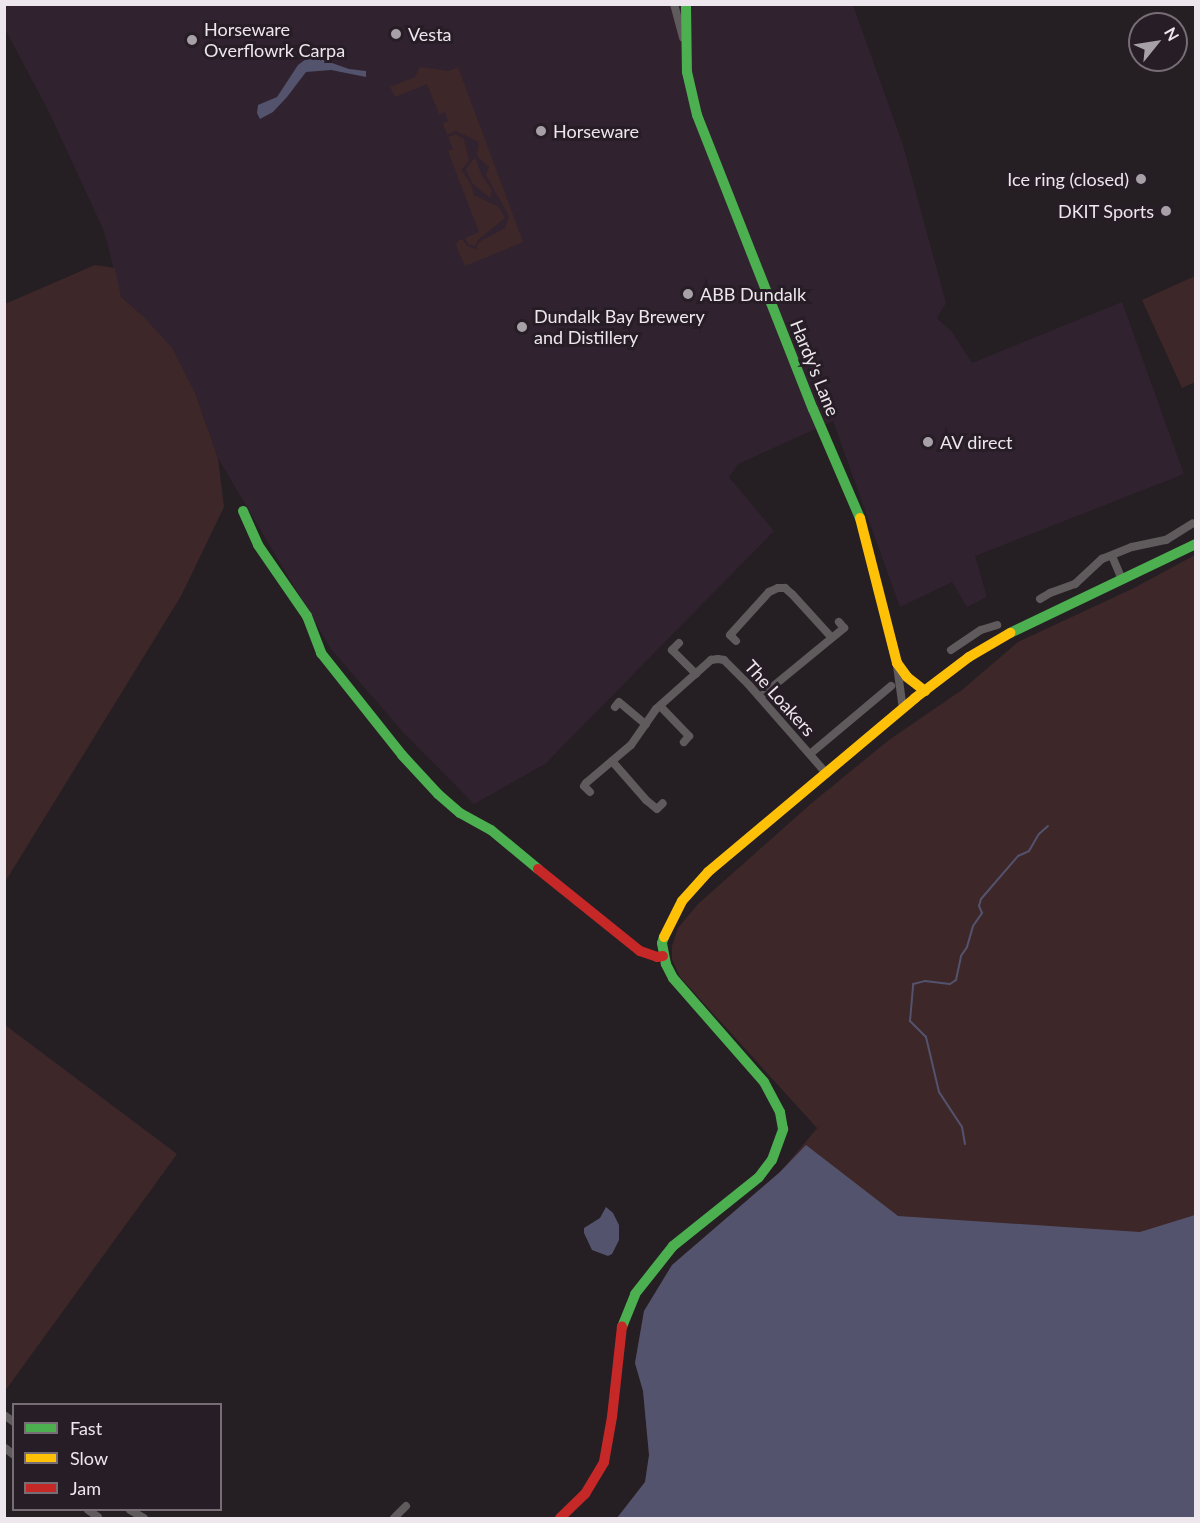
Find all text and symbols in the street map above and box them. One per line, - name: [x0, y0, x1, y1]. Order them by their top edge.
- north arrow: [1128, 12, 1188, 72]
- place label: Horseware Overflowrk Carpa: [204, 19, 345, 62]
- place label: Vesta: [408, 23, 452, 45]
- text: N: [1161, 24, 1184, 44]
- marker: Vesta: [389, 27, 403, 41]
- marker: Horseware Overflowrk Carpa: [185, 33, 199, 47]
- place label: Horseware: [553, 120, 639, 142]
- marker: Horseware: [534, 124, 548, 138]
- place label: Ice ring (closed): [1007, 168, 1129, 190]
- marker: Ice ring (closed): [1134, 172, 1148, 186]
- place label: DKIT Sports: [1057, 200, 1154, 222]
- marker: DKIT Sports: [1159, 204, 1173, 218]
- place label: ABB Dundalk: [700, 283, 806, 305]
- marker: ABB Dundalk: [681, 287, 695, 301]
- place label: Dundalk Bay Brewery and Distillery: [534, 306, 705, 348]
- street label: Hardy's Lane: [786, 317, 844, 419]
- marker: Dundalk Bay Brewery and Distillery: [515, 320, 529, 334]
- place label: AV direct: [940, 431, 1013, 453]
- marker: AV direct: [921, 435, 935, 449]
- street label: The Loakers: [740, 656, 820, 740]
- legend: [12, 1403, 222, 1511]
- text: Fast: [70, 1417, 102, 1439]
- text: Slow: [70, 1447, 108, 1469]
- text: Jam: [70, 1477, 101, 1499]

